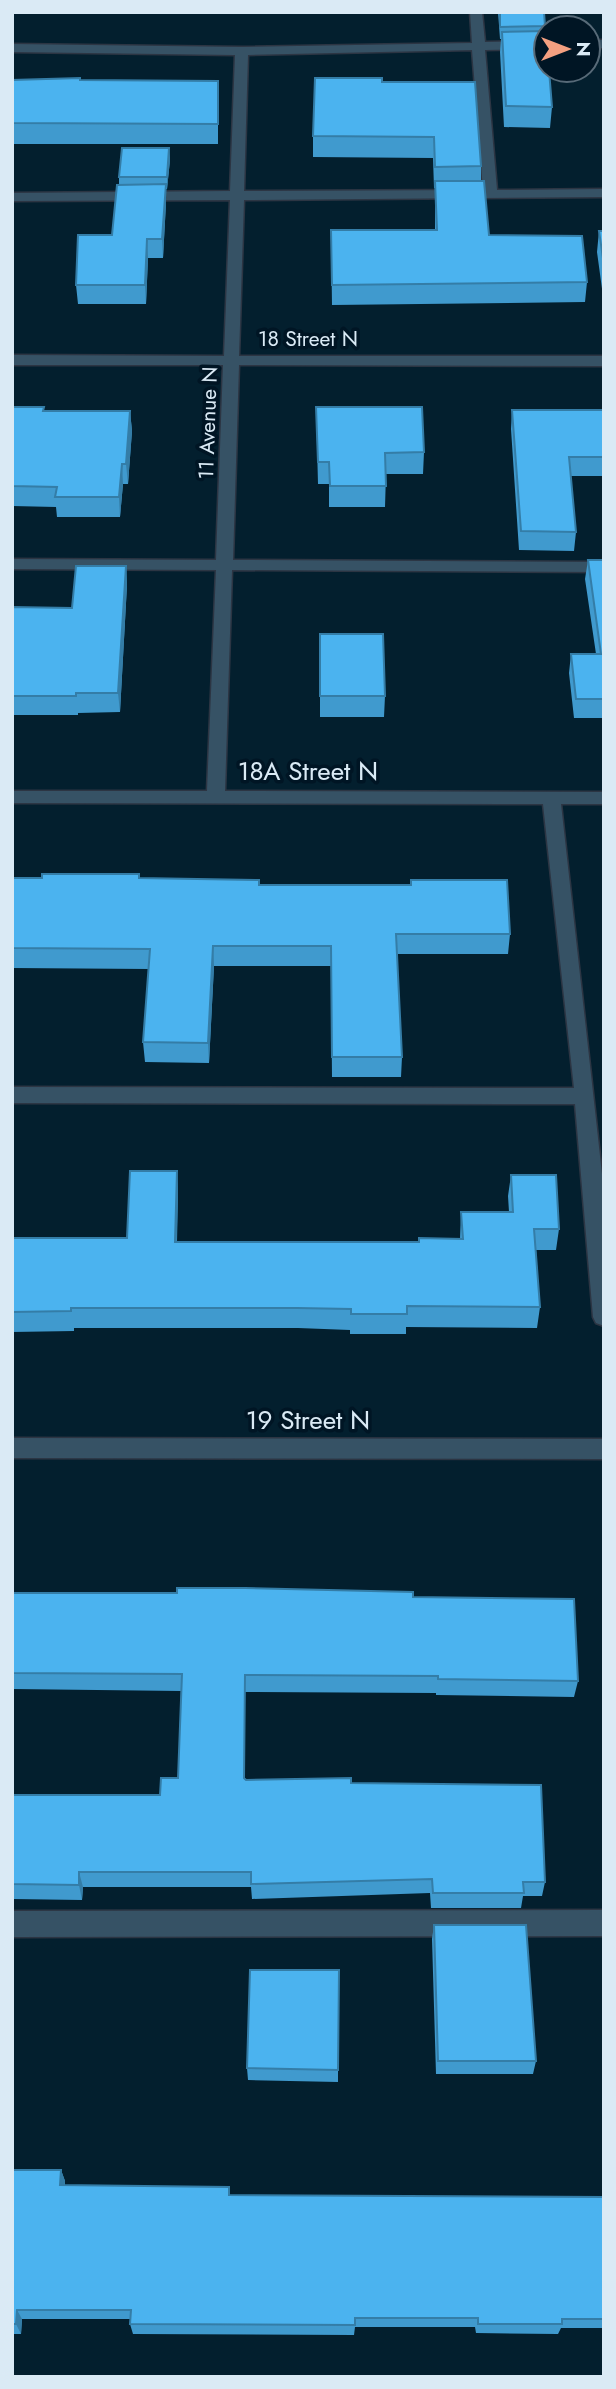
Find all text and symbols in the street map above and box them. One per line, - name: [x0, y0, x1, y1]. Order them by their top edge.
- north arrow: [532, 14, 602, 84]
- text: N: [570, 41, 597, 57]
- street label: 18 Street N: [258, 324, 358, 354]
- street label: 11 Avenue N: [191, 366, 225, 480]
- street label: 18A Street N: [238, 752, 378, 790]
- street label: 19 Street N: [246, 1401, 370, 1439]

